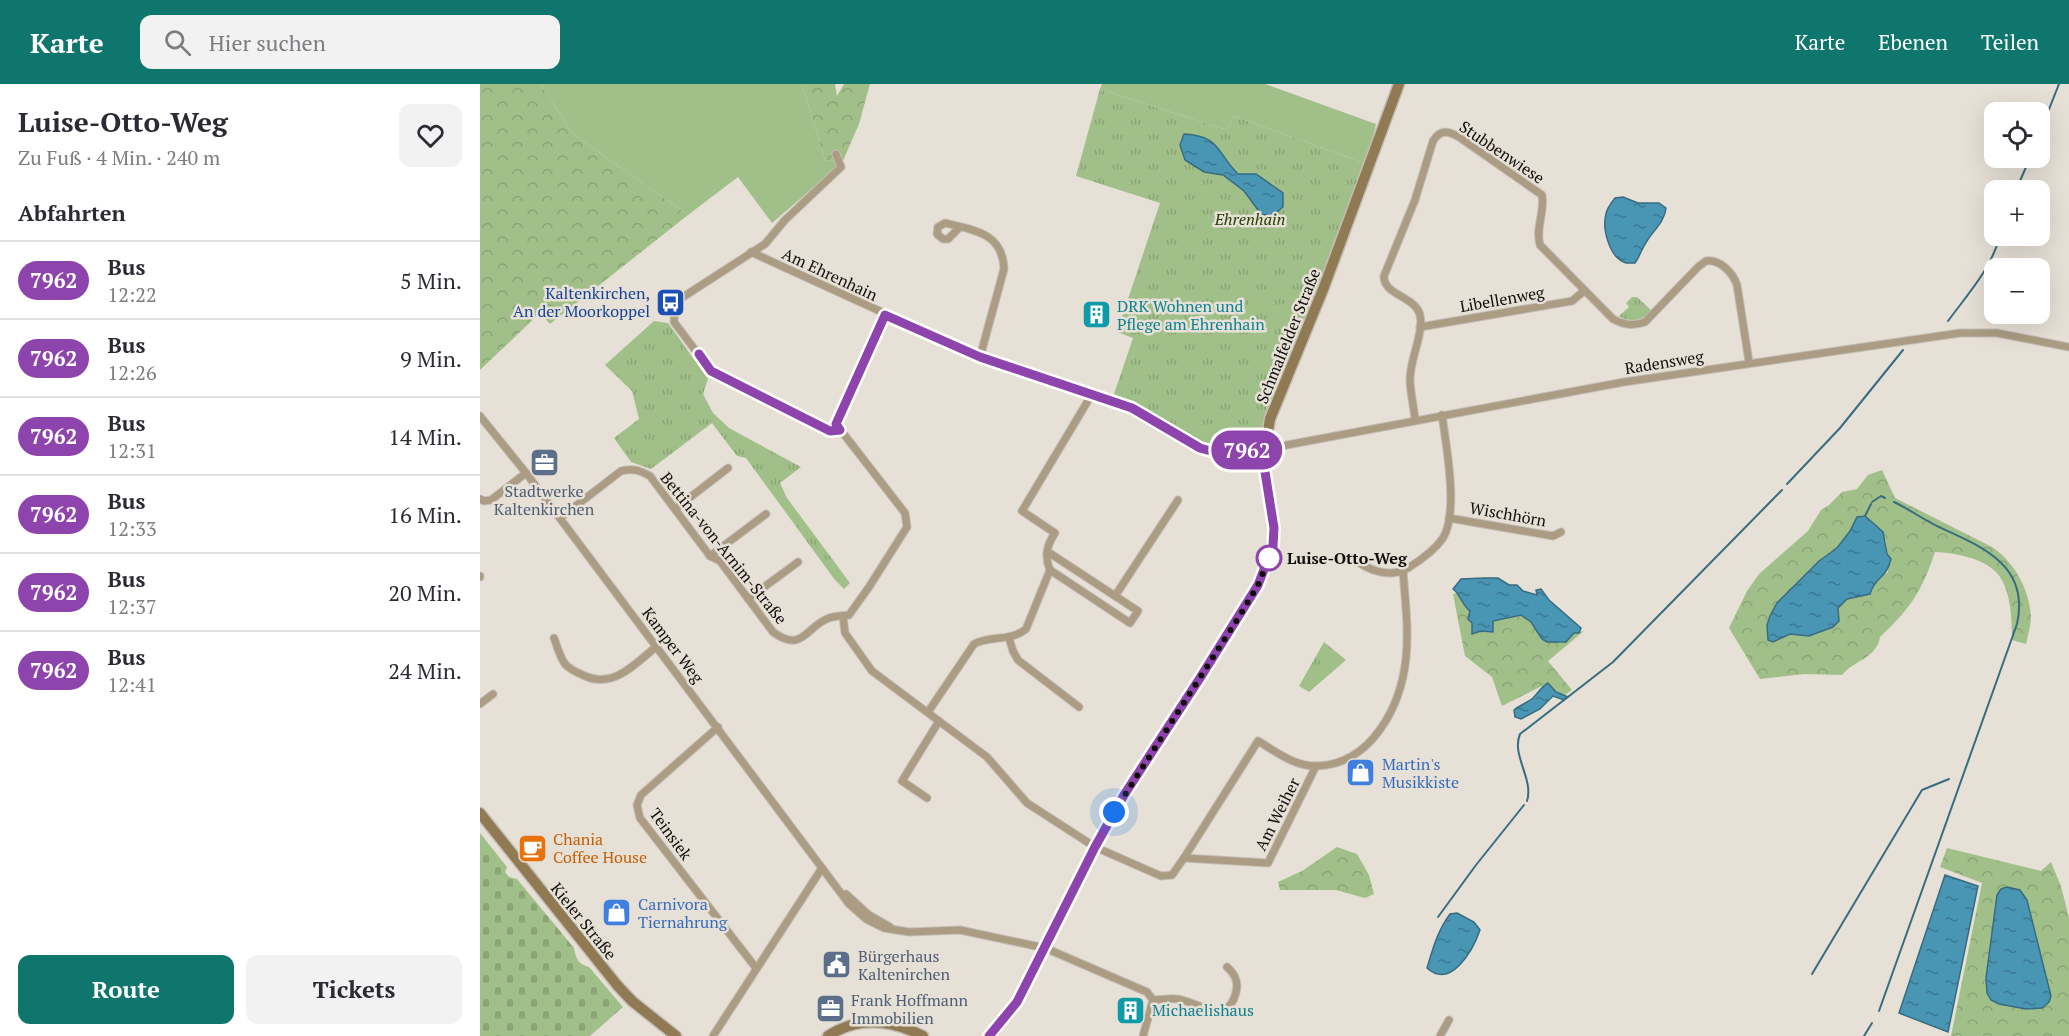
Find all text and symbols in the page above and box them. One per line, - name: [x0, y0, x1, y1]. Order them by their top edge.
- search box: [140, 15, 560, 69]
- text: Karte: [30, 24, 104, 61]
- icon: search: [161, 26, 194, 59]
- text: Hier suchen: [209, 28, 326, 57]
- text: Karte: [1795, 28, 1845, 56]
- text: Ebenen: [1878, 28, 1948, 56]
- text: Teilen: [1981, 28, 2039, 56]
- map controls: [1984, 102, 2050, 324]
- button: locate: [1984, 102, 2050, 168]
- text: Luise-Otto-Weg: [18, 103, 228, 140]
- button: heart: [399, 104, 462, 167]
- street label: Stubbenwiese: [1455, 115, 1549, 189]
- text: Zu Fuß · 4 Min. · 240 m: [18, 144, 220, 171]
- button: +: [1984, 180, 2050, 246]
- text: Abfahrten: [18, 198, 126, 227]
- park label: Ehrenhain: [1214, 208, 1285, 230]
- street label: Am Ehrenhain: [779, 242, 882, 306]
- text: Bus: [107, 252, 145, 281]
- button: −: [1984, 258, 2050, 324]
- street label: Schmalfelder Straße: [1251, 265, 1325, 407]
- text: 7962: [30, 266, 77, 294]
- text: 5 Min.: [400, 266, 462, 295]
- text: 12:22: [107, 281, 157, 308]
- street label: Libellenweg: [1458, 281, 1547, 317]
- place label: Kaltenkirchen, An der Moorkoppel: [513, 282, 650, 322]
- bus stop icon: Kaltenkirchen, An der Moorkoppel: [655, 286, 687, 318]
- place label: DRK Wohnen und Pflege am Ehrenhain: [1117, 295, 1265, 335]
- building icon: DRK Wohnen und Pflege am Ehrenhain: [1080, 299, 1112, 331]
- text: Bus: [107, 330, 145, 359]
- text: 7962: [30, 344, 77, 372]
- text: 9 Min.: [400, 344, 462, 373]
- street label: Radensweg: [1623, 345, 1706, 379]
- text: 12:26: [107, 359, 157, 386]
- text: Bus: [107, 408, 145, 437]
- text: 7962: [30, 422, 77, 450]
- text: 14 Min.: [388, 422, 462, 451]
- line badge: 7962: [1205, 430, 1289, 470]
- text: 7962: [1223, 436, 1271, 464]
- text: 12:31: [107, 437, 157, 464]
- office icon: Stadtwerke Kaltenkirchen: [528, 447, 560, 479]
- street label: Bettina-von-Arnim-Straße: [656, 467, 792, 629]
- place label: Stadtwerke Kaltenkirchen: [494, 480, 595, 520]
- text: Bus: [107, 486, 145, 515]
- street label: Wischhörn: [1468, 496, 1549, 532]
- text: 7962: [30, 500, 77, 528]
- text: 16 Min.: [388, 500, 462, 529]
- text: 12:33: [107, 515, 157, 542]
- marker: Luise-Otto-Weg: [1256, 545, 1282, 571]
- place label: Luise-Otto-Weg: [1287, 547, 1408, 569]
- text: Bus: [107, 564, 145, 593]
- text: 7962: [30, 578, 77, 606]
- text: 20 Min.: [388, 578, 462, 607]
- text: 12:37: [107, 593, 157, 620]
- street label: Kamper Weg: [637, 603, 709, 688]
- text: Bus: [107, 642, 145, 671]
- text: 7962: [30, 656, 77, 684]
- text: 24 Min.: [388, 656, 462, 685]
- text: 12:41: [107, 671, 157, 698]
- place label: Martin's Musikkiste: [1382, 753, 1459, 793]
- shop icon: Martin's Musikkiste: [1345, 757, 1377, 789]
- street label: Am Weiher: [1249, 773, 1305, 854]
- your location: [1099, 797, 1129, 827]
- street label: Teinsiek: [645, 804, 698, 865]
- place label: Chania Coffee House: [553, 828, 647, 868]
- cafe icon: Chania Coffee House: [516, 832, 548, 864]
- street label: Kieler Straße: [546, 878, 622, 964]
- place label: Carnivora Tiernahrung: [638, 893, 728, 933]
- shop icon: Carnivora Tiernahrung: [601, 897, 633, 929]
- place label: Bürgerhaus Kaltenirchen: [858, 945, 951, 985]
- public building icon: Bürgerhaus Kaltenirchen: [821, 949, 853, 981]
- button: Route: [18, 955, 234, 1024]
- button: Tickets: [246, 955, 462, 1024]
- place label: Frank Hoffmann Immobilien: [851, 989, 968, 1029]
- office icon: Frank Hoffmann Immobilien: [814, 993, 846, 1025]
- building icon: Michaelishaus: [1115, 994, 1147, 1026]
- place label: Michaelishaus: [1152, 999, 1254, 1021]

